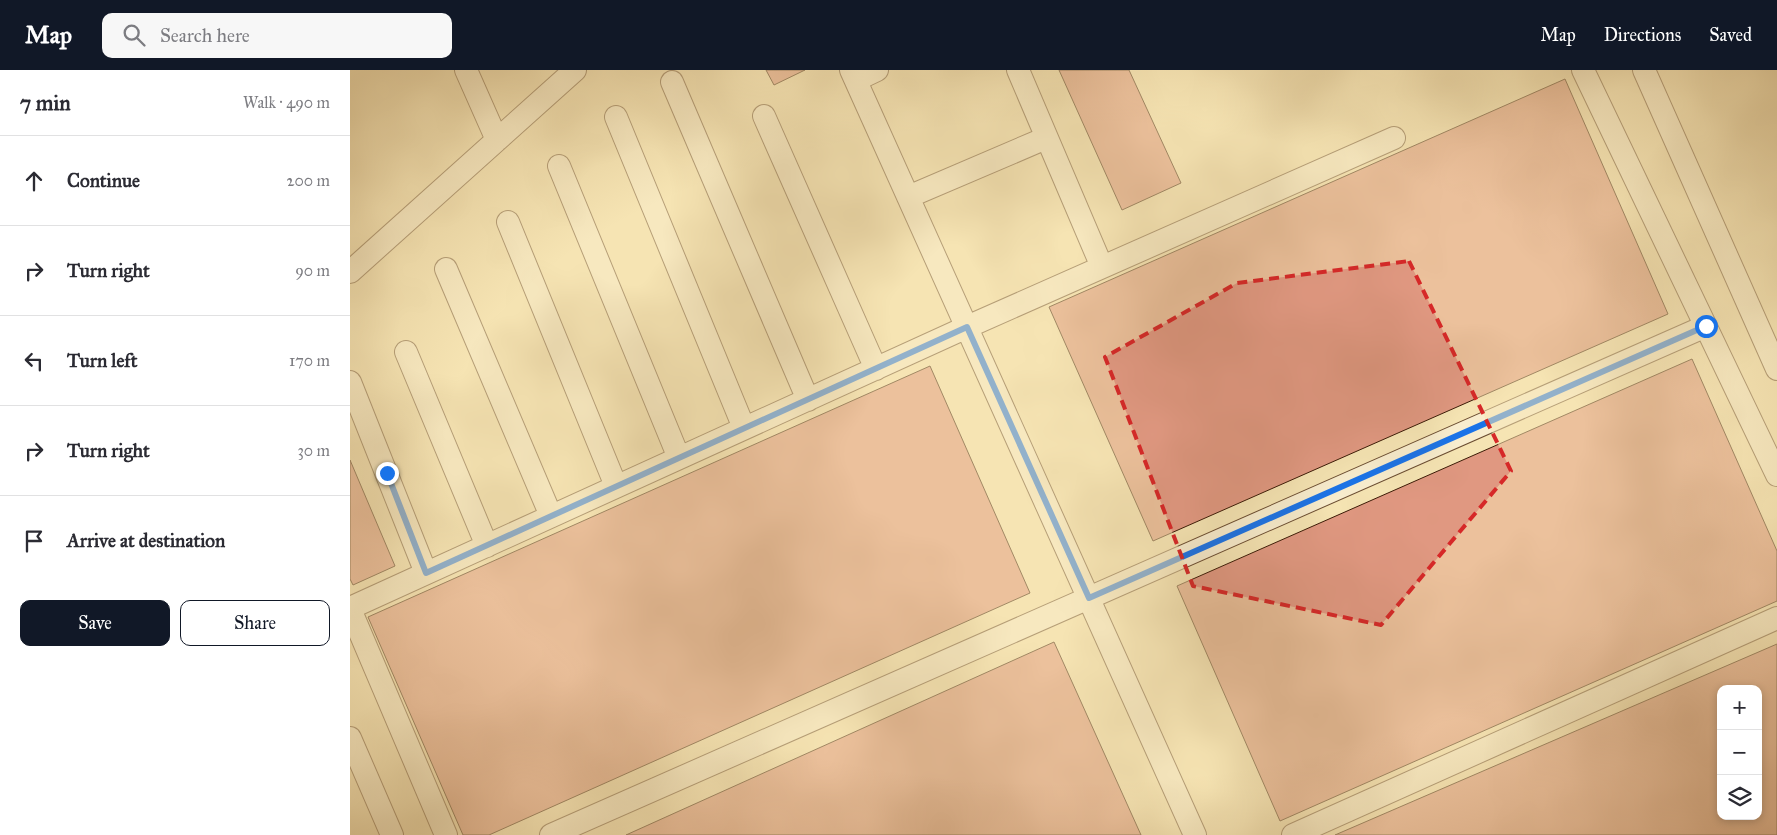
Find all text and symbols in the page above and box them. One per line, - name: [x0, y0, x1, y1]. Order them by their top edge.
- search box: [102, 13, 452, 58]
- text: Map: [25, 20, 72, 50]
- icon: search: [120, 21, 148, 49]
- text: Search here: [160, 24, 250, 47]
- text: Map: [1540, 24, 1576, 46]
- text: Directions: [1604, 24, 1681, 46]
- text: Saved: [1709, 24, 1752, 46]
- text: 7 min: [20, 90, 71, 116]
- text: Walk · 490 m: [243, 93, 330, 112]
- icon: ahead: [20, 167, 48, 195]
- text: Continue: [67, 169, 140, 192]
- text: 200 m: [287, 171, 330, 190]
- icon: right: [20, 257, 48, 285]
- text: Turn right: [67, 259, 150, 282]
- text: 90 m: [295, 261, 330, 280]
- route start: [1695, 315, 1718, 338]
- icon: left: [20, 347, 48, 375]
- text: Turn left: [67, 349, 137, 372]
- text: 170 m: [289, 351, 330, 370]
- icon: right: [20, 437, 48, 465]
- text: Turn right: [67, 439, 150, 462]
- text: 30 m: [297, 441, 330, 460]
- route end: [376, 462, 399, 485]
- icon: arrive: [20, 527, 48, 555]
- text: Arrive at destination: [67, 529, 225, 552]
- button: Save: [20, 600, 170, 646]
- button: Share: [180, 600, 330, 646]
- map controls: [1717, 685, 1762, 820]
- button: +: [1717, 685, 1762, 730]
- button: −: [1717, 730, 1762, 775]
- button: layers: [1717, 775, 1762, 820]

